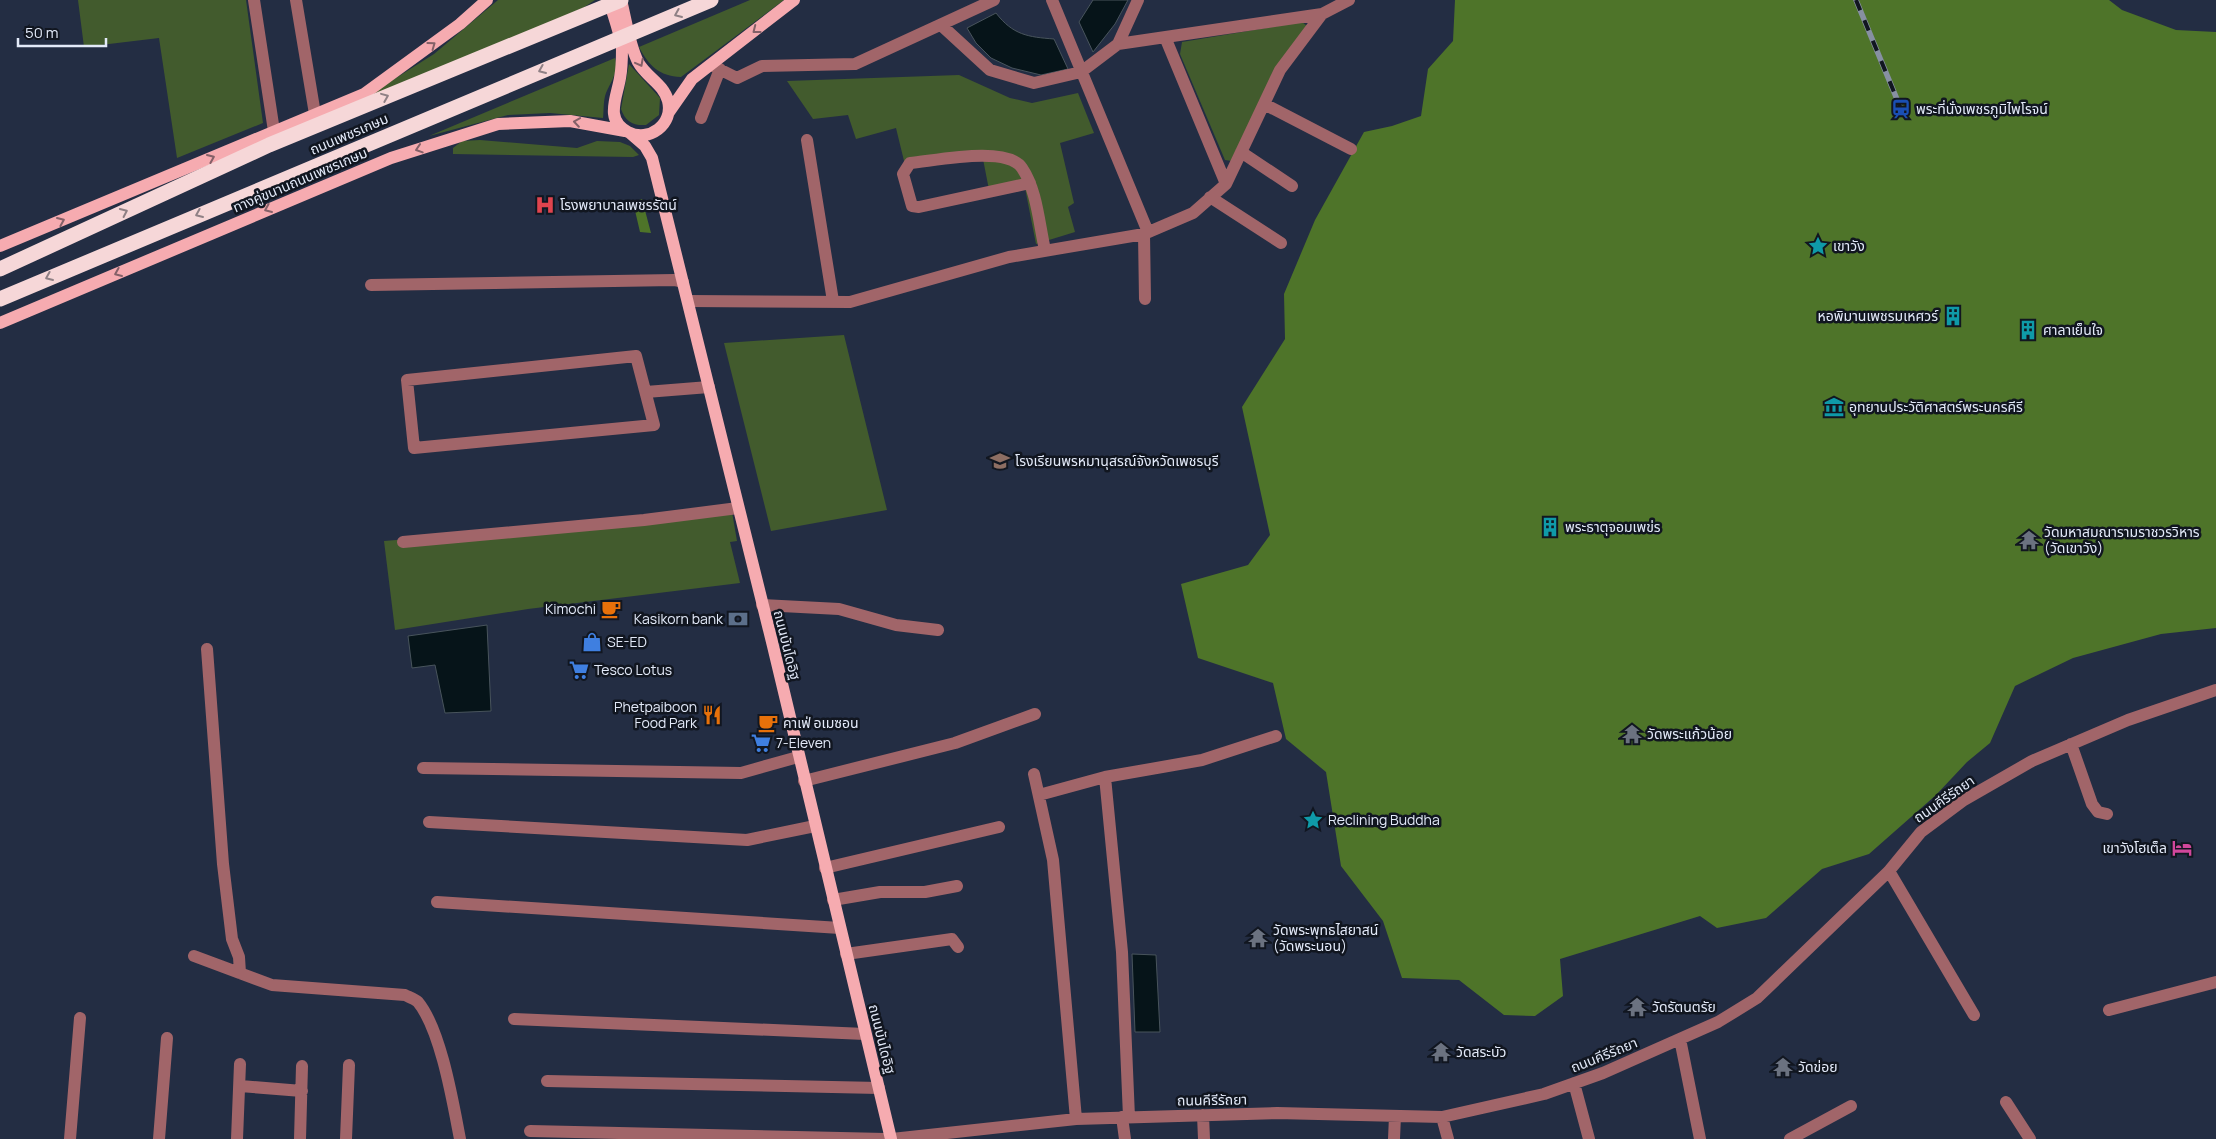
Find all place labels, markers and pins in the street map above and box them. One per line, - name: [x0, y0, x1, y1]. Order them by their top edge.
- station icon: พระที่นั่งเพชรภูมิไพโรจน์: [1890, 98, 1912, 120]
- place label: พระที่นั่งเพชรภูมิไพโรจน์: [1916, 99, 2048, 118]
- hospital icon: โรงพยาบาลเพชรรัตน์: [534, 194, 556, 216]
- place label: โรงพยาบาลเพชรรัตน์: [560, 195, 677, 214]
- place icon: เขาวัง: [1807, 235, 1829, 257]
- place label: เขาวัง: [1833, 236, 1865, 255]
- building icon: หอพิมานเพชรมเหศวร์: [1942, 305, 1964, 327]
- place label: หอพิมานเพชรมเหศวร์: [1818, 306, 1939, 325]
- building icon: ศาลาเย็นใจ: [2017, 319, 2039, 341]
- place label: ศาลาเย็นใจ: [2043, 320, 2103, 339]
- museum icon: อุทยานประวัติศาสตร์พระนครคีรี: [1823, 396, 1845, 418]
- place label: อุทยานประวัติศาสตร์พระนครคีรี: [1849, 397, 2023, 416]
- school or university icon: โรงเรียนพรหมานุสรณ์จังหวัดเพชรบุรี: [989, 450, 1011, 472]
- place label: โรงเรียนพรหมานุสรณ์จังหวัดเพชรบุรี: [1015, 451, 1219, 470]
- building icon: พระธาตุจอมเพข่ร: [1539, 516, 1561, 538]
- place label: พระธาตุจอมเพข่ร: [1565, 517, 1661, 536]
- place label: วัดมหาสมณารามราชวรวิหาร (วัดเขาวัง): [2044, 522, 2200, 557]
- temple icon: วัดมหาสมณารามราชวรวิหาร (วัดเขาวัง): [2018, 529, 2040, 551]
- cafe icon: Kimochi: [600, 598, 622, 620]
- place label: Kimochi: [545, 599, 596, 618]
- bank icon: Kasikorn bank: [727, 608, 749, 630]
- place label: Kasikorn bank: [634, 609, 724, 628]
- shop icon: SE-ED: [581, 631, 603, 653]
- place label: SE-ED: [607, 632, 647, 651]
- supermarket icon: Tesco Lotus: [568, 659, 590, 681]
- place label: Tesco Lotus: [594, 660, 672, 679]
- place label: Phetpaiboon Food Park: [614, 697, 698, 732]
- restaurant icon: Phetpaiboon Food Park: [701, 704, 723, 726]
- cafe icon: คาเฟ่ อเมซอน: [757, 712, 779, 734]
- place label: คาเฟ่ อเมซอน: [783, 713, 859, 732]
- temple icon: วัดพระแก้วน้อย: [1621, 723, 1643, 745]
- place label: วัดพระแก้วน้อย: [1647, 724, 1732, 743]
- supermarket icon: 7-Eleven: [750, 732, 772, 754]
- place label: 7-Eleven: [776, 733, 831, 752]
- place icon: Reclining Buddha: [1302, 809, 1324, 831]
- place label: Reclining Buddha: [1328, 810, 1440, 829]
- hotel icon: เขาวังโฮเต็ล: [2171, 837, 2193, 859]
- place label: เขาวังโฮเต็ล: [2102, 838, 2167, 857]
- place label: วัดพระพุทธไสยาสน์ (วัดพระนอน): [1273, 920, 1378, 955]
- temple icon: วัดพระพุทธไสยาสน์ (วัดพระนอน): [1247, 927, 1269, 949]
- temple icon: วัดรัตนตรัย: [1626, 996, 1648, 1018]
- place label: วัดรัตนตรัย: [1652, 997, 1716, 1016]
- temple icon: วัดสระบัว: [1430, 1041, 1452, 1063]
- place label: วัดสระบัว: [1456, 1042, 1506, 1061]
- temple icon: วัดข่อย: [1772, 1056, 1794, 1078]
- place label: วัดข่อย: [1798, 1057, 1838, 1076]

